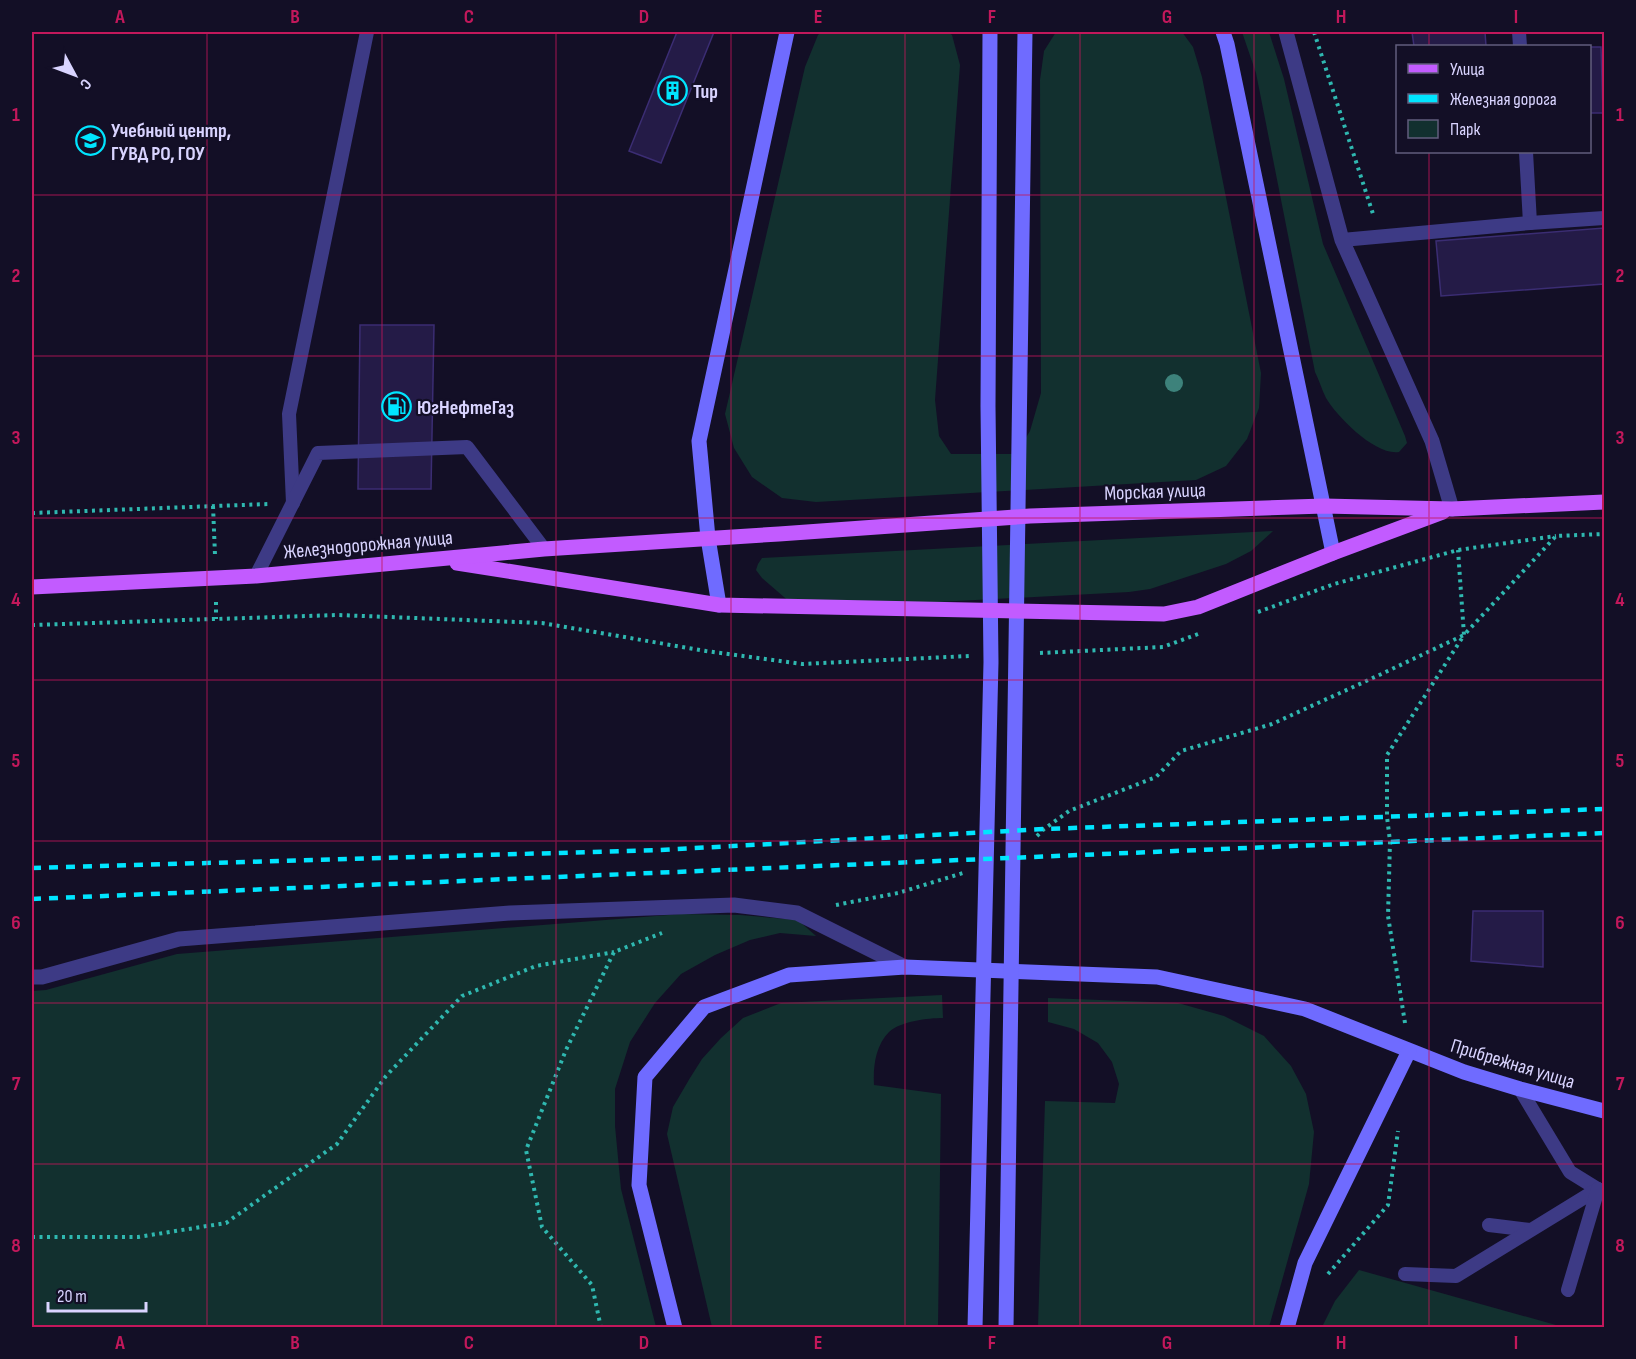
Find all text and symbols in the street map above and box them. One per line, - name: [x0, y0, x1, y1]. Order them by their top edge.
- text: A: [114, 5, 125, 29]
- text: B: [290, 5, 300, 29]
- text: C: [464, 5, 474, 29]
- text: D: [639, 5, 649, 29]
- text: E: [814, 5, 822, 29]
- text: F: [988, 5, 996, 29]
- text: G: [1162, 5, 1172, 29]
- text: H: [1336, 5, 1346, 29]
- text: I: [1514, 5, 1518, 29]
- north arrow: [45, 45, 105, 105]
- legend: [1396, 45, 1591, 153]
- text: Улица: [1450, 59, 1485, 80]
- text: С: [75, 75, 95, 93]
- building icon: Тир: [656, 75, 688, 107]
- place label: Тир: [693, 80, 718, 104]
- text: Железная дорога: [1450, 89, 1557, 110]
- text: 1: [12, 103, 20, 127]
- text: 1: [1616, 103, 1624, 127]
- place label: Учебный центр, ГУВД РО, ГОУ: [111, 119, 232, 166]
- text: Парк: [1450, 119, 1481, 140]
- school or university icon: Учебный центр, ГУВД РО, ГОУ: [74, 125, 106, 157]
- text: 2: [12, 264, 20, 288]
- text: 2: [1616, 264, 1624, 288]
- fuel station icon: ЮгНефтеГаз: [380, 391, 412, 423]
- place label: ЮгНефтеГаз: [417, 396, 514, 420]
- text: 3: [12, 426, 21, 450]
- text: 3: [1616, 426, 1625, 450]
- street label: Морская улица: [1104, 478, 1206, 506]
- street label: Железнодорожная улица: [282, 526, 454, 564]
- text: 4: [11, 588, 21, 612]
- text: 4: [1615, 588, 1625, 612]
- text: 5: [12, 749, 21, 773]
- text: 5: [1616, 749, 1625, 773]
- text: 6: [11, 911, 21, 935]
- text: 6: [1615, 911, 1625, 935]
- street label: Прибрежная улица: [1448, 1034, 1578, 1094]
- text: 7: [12, 1072, 21, 1096]
- text: 7: [1616, 1072, 1625, 1096]
- text: 8: [11, 1234, 21, 1258]
- text: 8: [1615, 1234, 1625, 1258]
- scale bar: [48, 1275, 146, 1313]
- text: 20 m: [57, 1286, 87, 1307]
- text: A: [114, 1331, 125, 1355]
- text: B: [290, 1331, 300, 1355]
- text: C: [464, 1331, 474, 1355]
- text: D: [639, 1331, 649, 1355]
- text: E: [814, 1331, 822, 1355]
- text: F: [988, 1331, 996, 1355]
- text: G: [1162, 1331, 1172, 1355]
- text: H: [1336, 1331, 1346, 1355]
- text: I: [1514, 1331, 1518, 1355]

